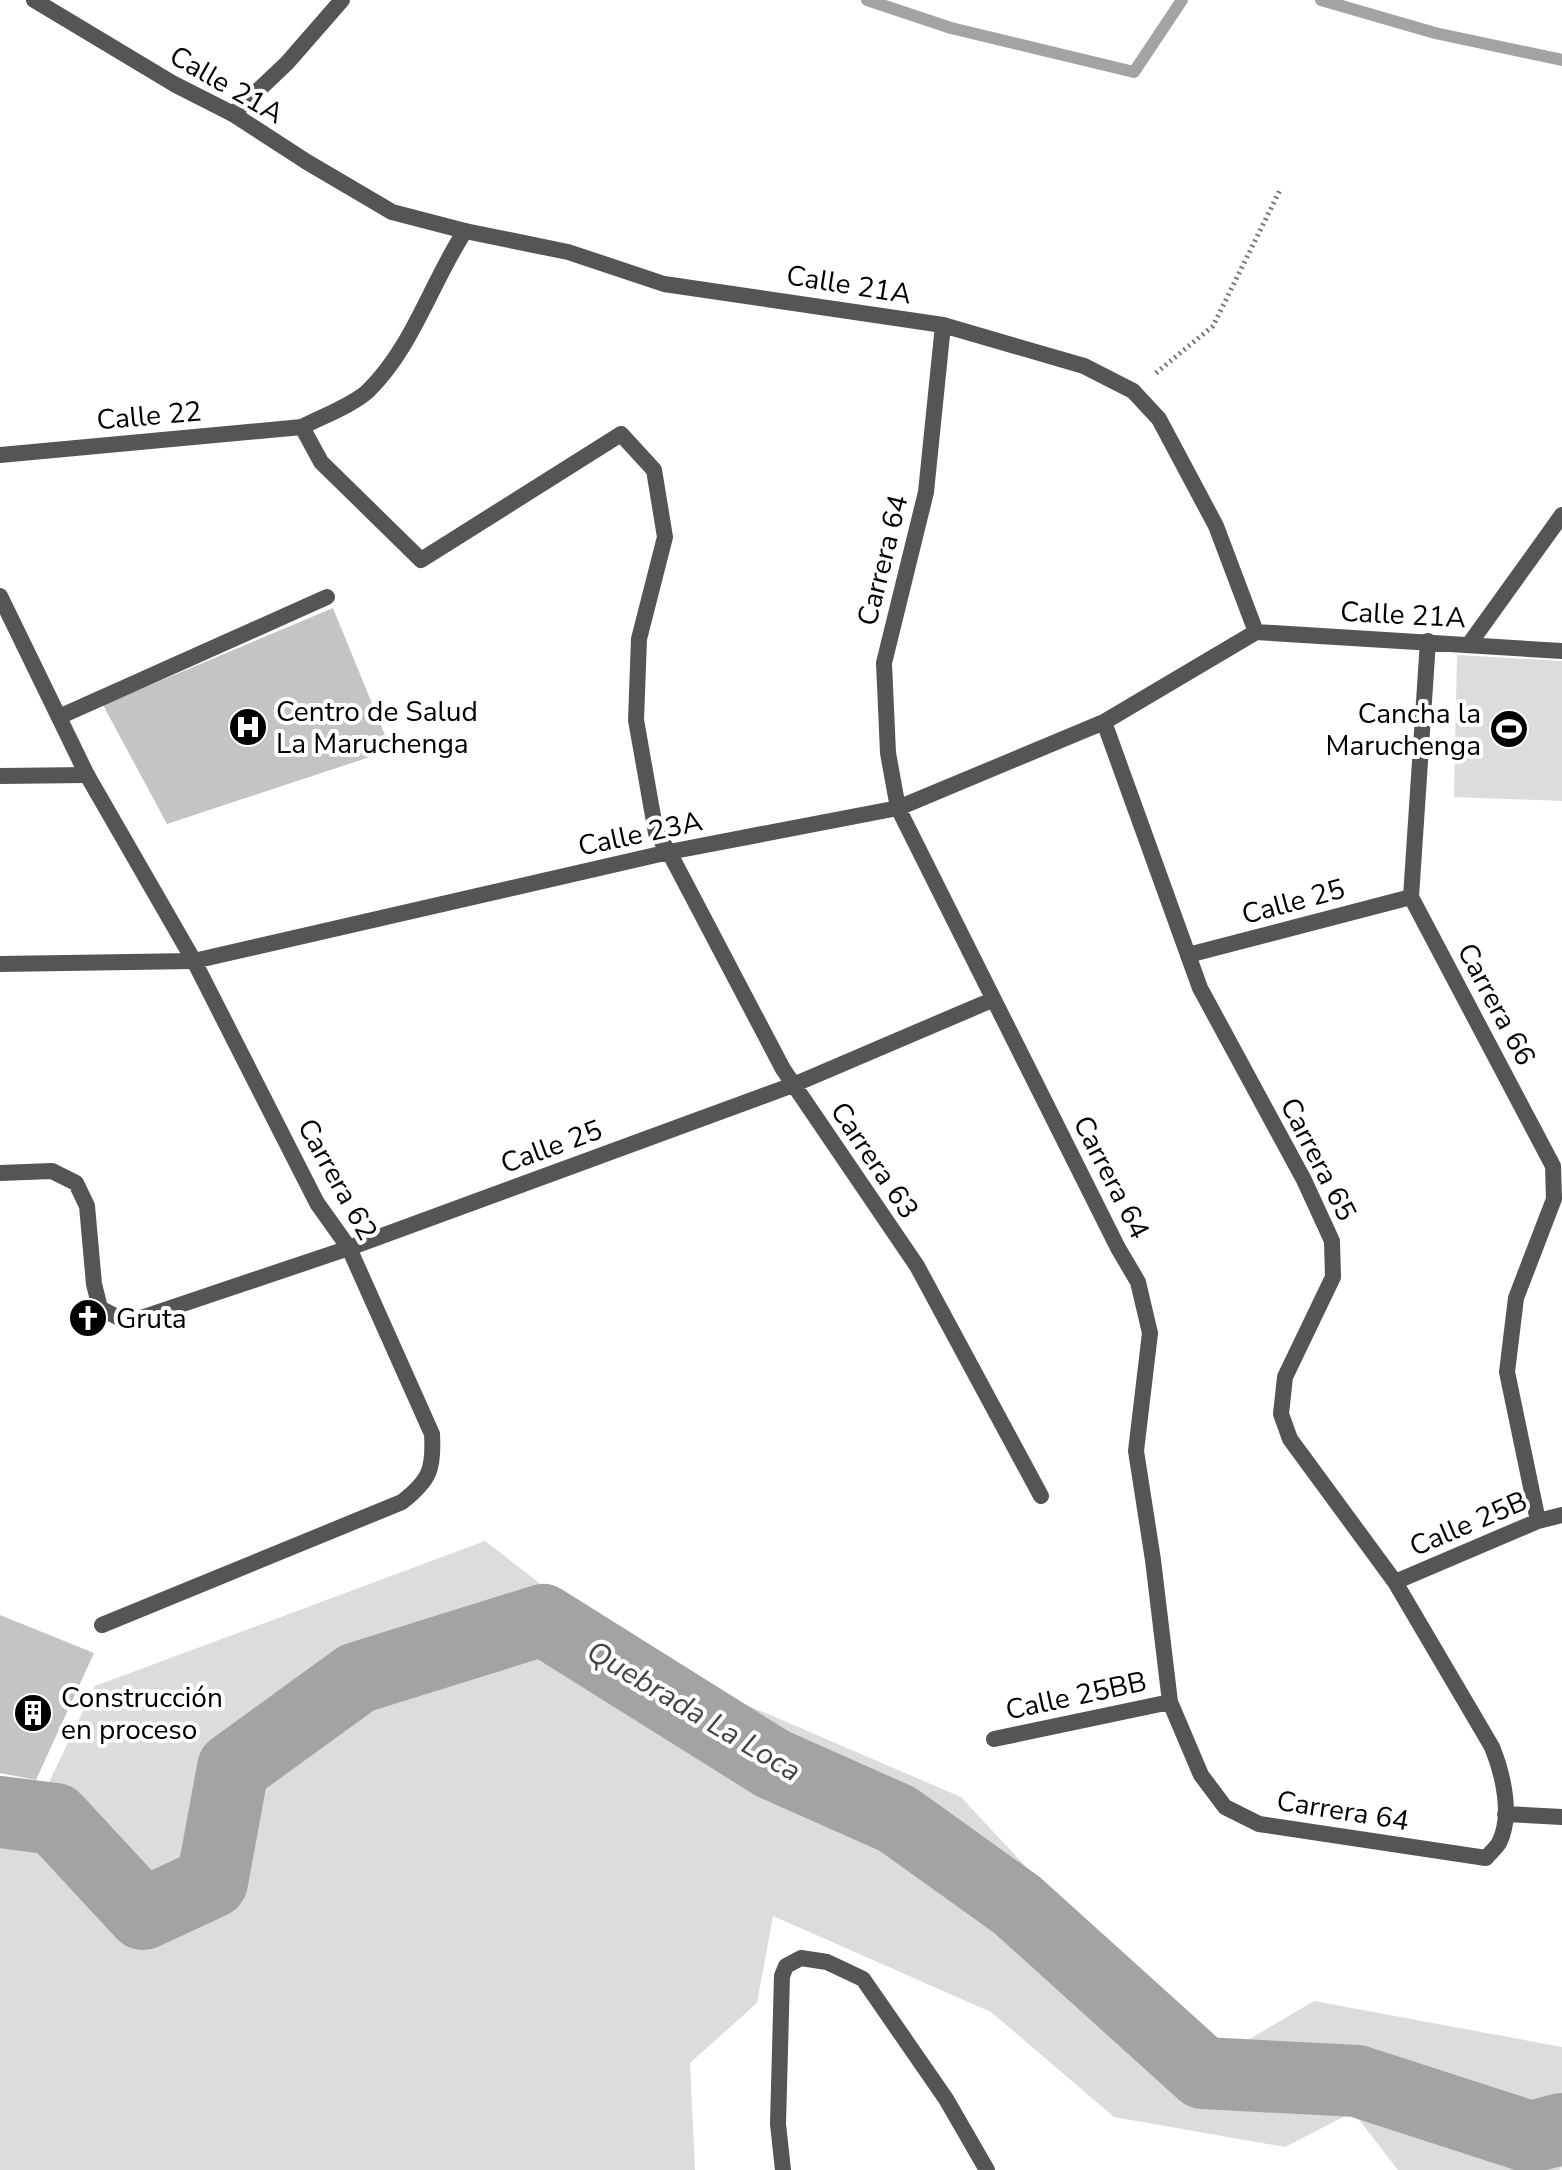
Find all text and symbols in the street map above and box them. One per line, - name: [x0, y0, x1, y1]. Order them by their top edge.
- street label: Calle 21A: [163, 37, 290, 133]
- street label: Calle 21A: [784, 256, 914, 314]
- street label: Calle 22: [95, 392, 203, 440]
- street label: Carrera 64: [848, 491, 918, 630]
- street label: Calle 21A: [1339, 593, 1467, 637]
- place label: Centro de Salud La Maruchenga: [276, 693, 478, 763]
- place label: Cancha la Maruchenga: [1326, 695, 1481, 765]
- hospital icon: Centro de Salud La Maruchenga: [227, 706, 269, 748]
- sports icon: Cancha la Maruchenga: [1488, 708, 1530, 750]
- street label: Calle 23A: [575, 802, 706, 866]
- street label: Calle 25: [1237, 870, 1349, 934]
- street label: Carrera 66: [1448, 937, 1544, 1072]
- street label: Carrera 65: [1271, 1091, 1365, 1228]
- street label: Carrera 63: [821, 1095, 927, 1227]
- street label: Carrera 64: [1064, 1109, 1158, 1246]
- street label: Calle 25: [495, 1111, 607, 1183]
- street label: Carrera 62: [288, 1112, 386, 1247]
- church icon: Gruta: [67, 1297, 109, 1339]
- place label: Gruta: [116, 1300, 187, 1338]
- street label: Calle 25B: [1404, 1482, 1533, 1566]
- water label: Quebrada La Loca: [579, 1631, 809, 1792]
- street label: Calle 25BB: [1002, 1663, 1150, 1729]
- place label: Construcción en proceso: [61, 1679, 223, 1749]
- building icon: Construcción en proceso: [12, 1692, 54, 1734]
- street label: Carrera 64: [1274, 1782, 1412, 1840]

